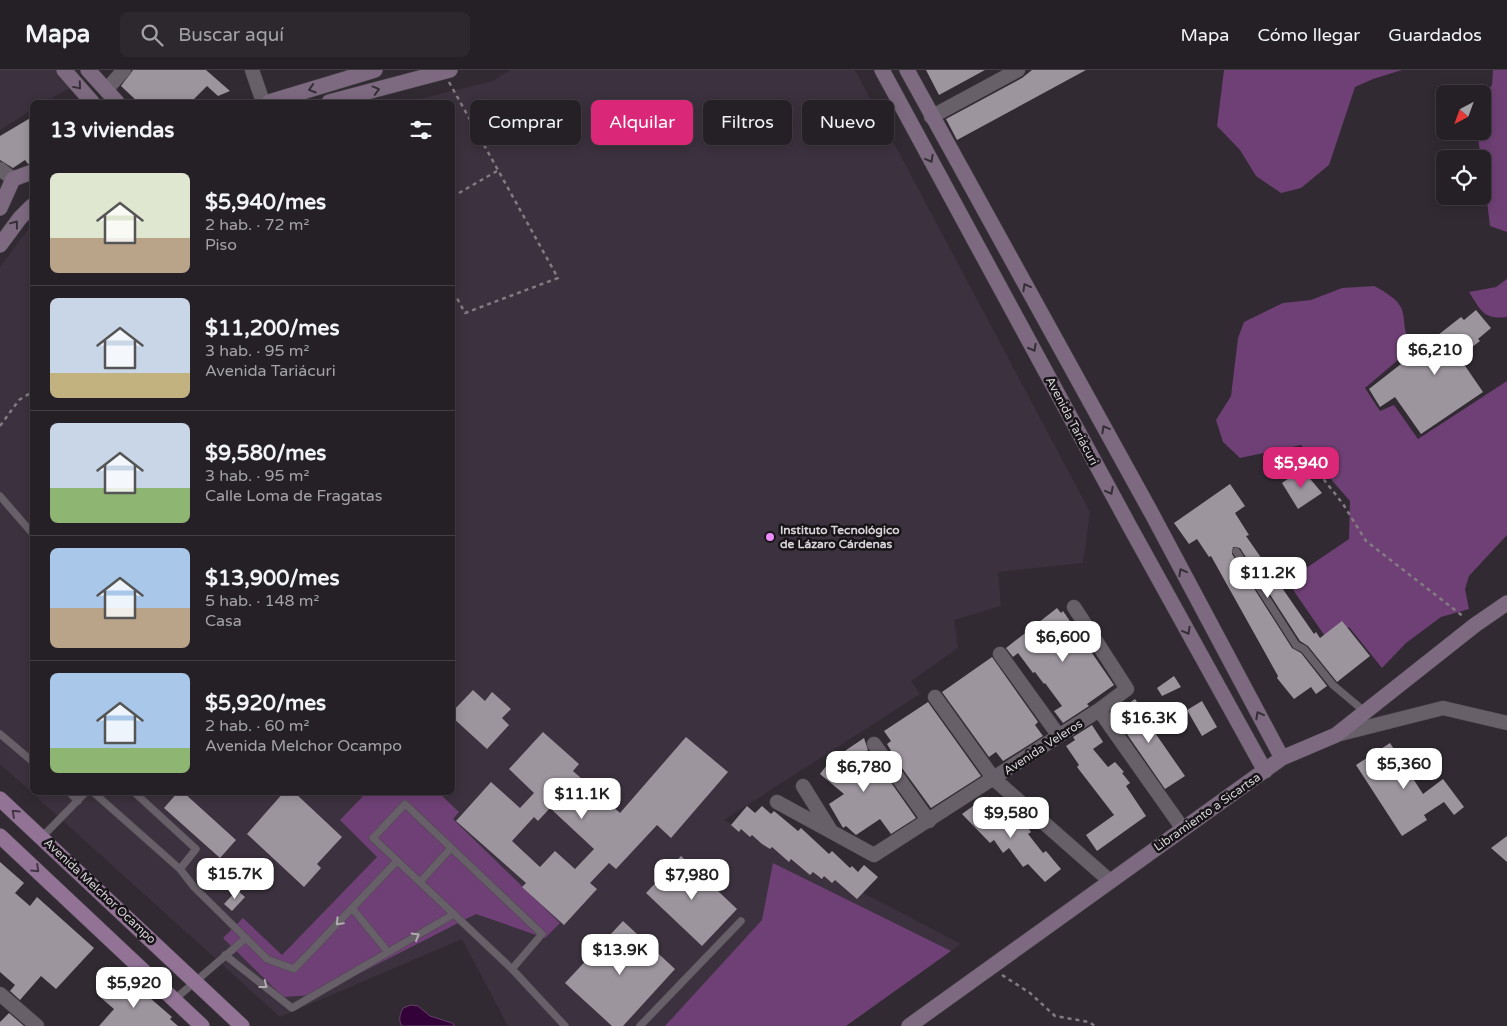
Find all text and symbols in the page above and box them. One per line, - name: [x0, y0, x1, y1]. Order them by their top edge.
- search box: [120, 12, 470, 57]
- text: Mapa: [25, 20, 90, 49]
- icon: search: [138, 21, 166, 49]
- text: Buscar aquí: [178, 24, 284, 46]
- text: Mapa: [1180, 24, 1229, 46]
- text: Cómo llegar: [1257, 24, 1360, 46]
- text: Guardados: [1388, 24, 1482, 46]
- one-way arrow: [72, 81, 81, 90]
- one-way arrow: [308, 84, 317, 94]
- one-way arrow: [371, 85, 380, 96]
- north arrow: [1436, 85, 1491, 140]
- map controls: [1436, 85, 1491, 205]
- chip: Comprar: [470, 100, 581, 145]
- chip: Alquilar: [591, 100, 693, 145]
- chip: Filtros: [703, 100, 792, 145]
- chip: Nuevo: [802, 100, 894, 145]
- icon: filters: [407, 116, 435, 144]
- text: 13 viviendas: [50, 118, 174, 143]
- button: locate: [1436, 150, 1491, 205]
- one-way arrow: [924, 154, 934, 163]
- text: $5,940/mes: [205, 190, 326, 215]
- icon: home: [90, 193, 150, 253]
- text: 2 hab. · 72 m²: [205, 215, 309, 235]
- one-way arrow: [9, 220, 18, 230]
- text: Piso: [205, 235, 237, 255]
- one-way arrow: [1022, 283, 1032, 292]
- text: $11,200/mes: [205, 316, 340, 341]
- icon: home: [90, 318, 150, 378]
- pin: $6,210: [1394, 334, 1476, 376]
- text: $6,210: [1408, 340, 1462, 360]
- text: 3 hab. · 95 m²: [205, 341, 309, 361]
- one-way arrow: [1026, 343, 1036, 352]
- text: Avenida Tariácuri: [205, 361, 336, 381]
- street label: Avenida Tariácuri: [1043, 374, 1101, 468]
- one-way arrow: [1101, 425, 1111, 434]
- text: $9,580/mes: [205, 441, 326, 466]
- icon: home: [90, 443, 150, 503]
- pin: $5,940: [1260, 446, 1342, 489]
- text: $5,940: [1274, 453, 1328, 473]
- text: 3 hab. · 95 m²: [205, 466, 309, 486]
- text: Calle Loma de Fragatas: [205, 486, 383, 506]
- one-way arrow: [1104, 486, 1114, 495]
- place label: Instituto Tecnológico de Lázaro Cárdenas: [780, 523, 900, 551]
- marker: Instituto Tecnológico de Lázaro Cárdenas: [764, 531, 776, 543]
- pin: $11.2K: [1227, 556, 1309, 599]
- text: $11.2K: [1241, 563, 1295, 583]
- text: $13,900/mes: [205, 566, 340, 591]
- icon: home: [90, 568, 150, 628]
- one-way arrow: [1179, 568, 1189, 577]
- text: 5 hab. · 148 m²: [205, 591, 319, 611]
- text: Casa: [205, 611, 242, 631]
- pin: $6,600: [1022, 620, 1104, 663]
- one-way arrow: [1181, 625, 1191, 634]
- text: $6,600: [1036, 627, 1090, 647]
- text: $5,920/mes: [205, 691, 326, 716]
- icon: home: [90, 693, 150, 753]
- pin: $16.3K: [1108, 702, 1190, 744]
- text: $16.3K: [1122, 708, 1176, 728]
- one-way arrow: [1255, 711, 1265, 720]
- text: 2 hab. · 60 m²: [205, 716, 309, 736]
- street label: Avenida Veleros: [1001, 716, 1085, 778]
- text: Avenida Melchor Ocampo: [205, 736, 402, 756]
- pin: $5,360: [1363, 748, 1445, 790]
- pin: $6,780: [823, 750, 905, 793]
- text: $5,360: [1377, 754, 1431, 774]
- text: $6,780: [837, 757, 891, 777]
- street label: Libramiento a Sicartsa: [1151, 770, 1263, 854]
- pin: $11.1K: [541, 778, 623, 820]
- text: $11.1K: [555, 784, 609, 804]
- pin: $9,580: [970, 796, 1052, 839]
- text: $9,580: [984, 803, 1038, 823]
- one-way arrow: [12, 810, 21, 819]
- street label: Avenida Melchor Ocampo: [41, 835, 159, 947]
- pin: $15.7K: [194, 858, 276, 900]
- pin: $7,980: [651, 858, 733, 901]
- one-way arrow: [30, 863, 39, 872]
- text: $15.7K: [208, 864, 262, 884]
- text: $7,980: [665, 865, 719, 885]
- one-way arrow: [336, 916, 345, 925]
- one-way arrow: [411, 932, 420, 942]
- pin: $13.9K: [579, 934, 661, 976]
- text: $13.9K: [593, 940, 647, 960]
- pin: $5,920: [93, 966, 175, 1009]
- text: $5,920: [107, 973, 161, 993]
- one-way arrow: [258, 980, 267, 988]

